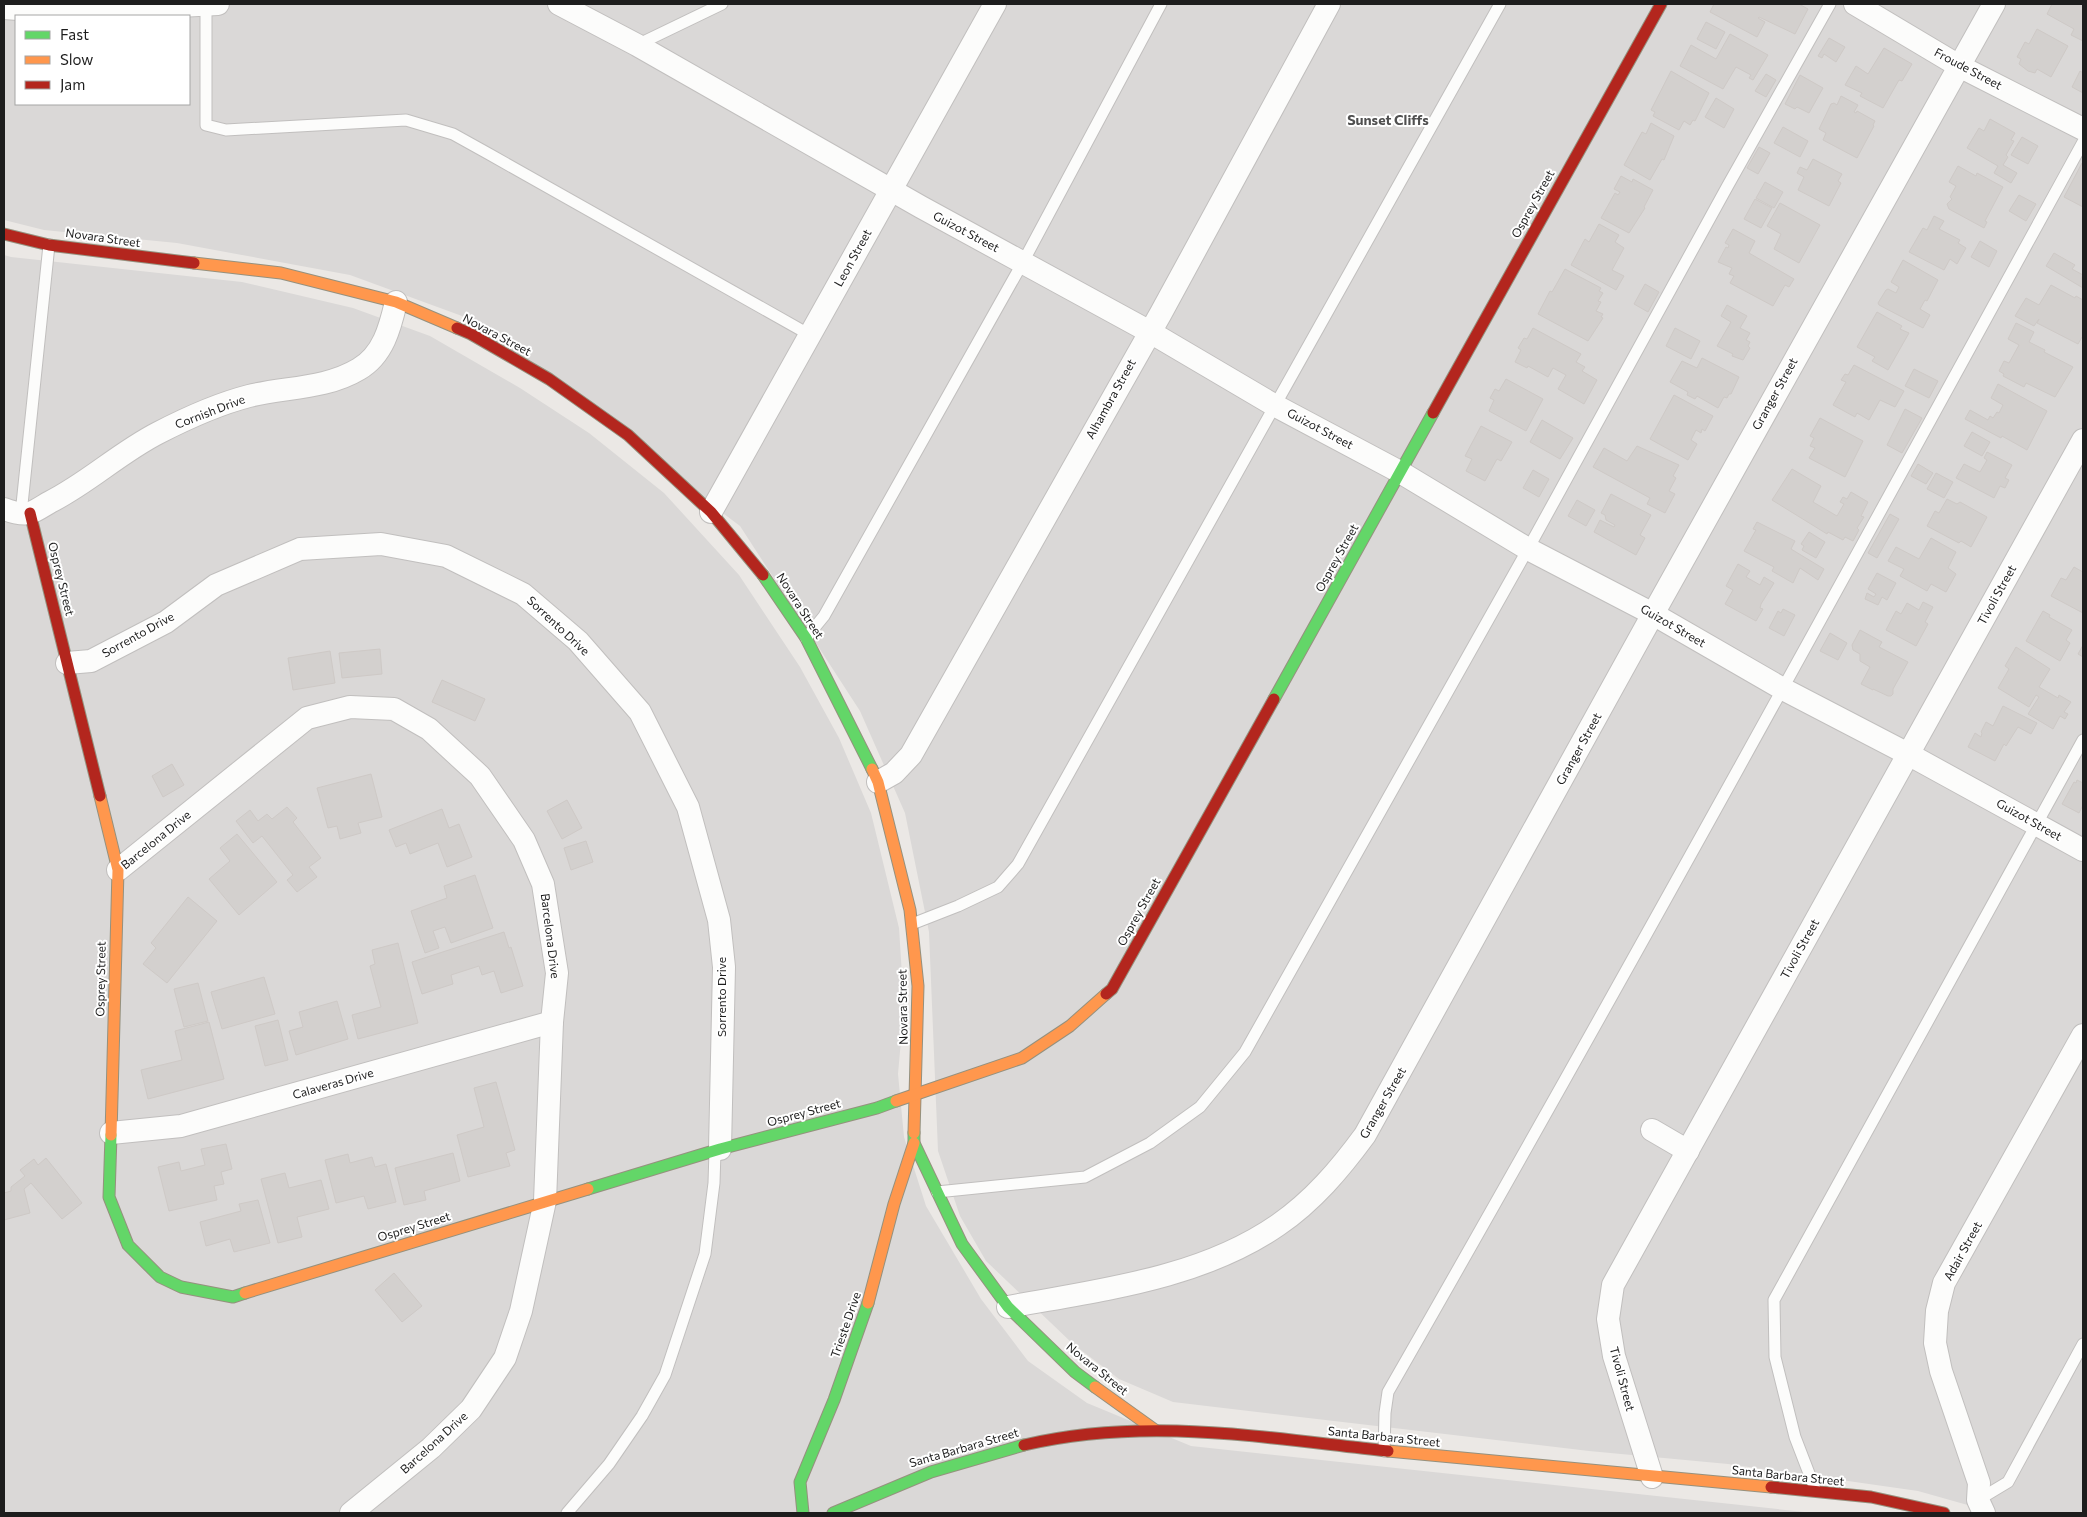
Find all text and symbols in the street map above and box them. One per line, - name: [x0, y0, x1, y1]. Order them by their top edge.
- legend: [15, 15, 190, 105]
- text: Fast: [60, 25, 89, 43]
- street label: Froude Street: [1932, 44, 2005, 92]
- text: Slow: [60, 50, 93, 68]
- text: Jam: [60, 75, 85, 93]
- district label: Sunset Cliffs: [1347, 111, 1429, 128]
- street label: Osprey Street: [1508, 167, 1557, 240]
- street label: Guizot Street: [931, 208, 1002, 254]
- street label: Novara Street: [65, 225, 142, 249]
- street label: Leon Street: [831, 226, 874, 289]
- street label: Novara Street: [461, 310, 534, 358]
- street label: Granger Street: [1749, 355, 1800, 432]
- street label: Alhambra Street: [1082, 356, 1138, 441]
- street label: Cornish Drive: [173, 391, 247, 431]
- street label: Guizot Street: [1285, 405, 1356, 451]
- street label: Osprey Street: [1312, 521, 1361, 594]
- street label: Osprey Street: [46, 540, 78, 617]
- street label: Tivoli Street: [1974, 562, 2018, 627]
- street label: Novara Street: [774, 570, 827, 641]
- street label: Sorrento Drive: [525, 593, 593, 658]
- street label: Guizot Street: [1638, 601, 1709, 649]
- street label: Sorrento Drive: [99, 609, 176, 660]
- street label: Granger Street: [1553, 710, 1604, 787]
- street label: Guizot Street: [1994, 795, 2065, 843]
- street label: Barcelona Drive: [118, 807, 193, 872]
- street label: Osprey Street: [1114, 875, 1163, 948]
- street label: Barcelona Drive: [539, 893, 563, 979]
- street label: Tivoli Street: [1777, 916, 1821, 981]
- street label: Osprey Street: [92, 941, 108, 1017]
- street label: Sorrento Drive: [714, 957, 728, 1037]
- street label: Novara Street: [894, 969, 910, 1045]
- street label: Granger Street: [1356, 1064, 1408, 1141]
- street label: Calaveras Drive: [291, 1065, 375, 1101]
- street label: Osprey Street: [765, 1095, 842, 1129]
- street label: Osprey Street: [376, 1208, 452, 1244]
- street label: Adair Street: [1940, 1218, 1984, 1282]
- street label: Trieste Drive: [827, 1290, 863, 1359]
- street label: Novara Street: [1064, 1339, 1131, 1397]
- street label: Tivoli Street: [1608, 1345, 1638, 1413]
- street label: Barcelona Drive: [397, 1408, 470, 1476]
- street label: Santa Barbara Street: [1327, 1423, 1441, 1449]
- street label: Santa Barbara Street: [907, 1425, 1020, 1469]
- street label: Santa Barbara Street: [1731, 1462, 1845, 1488]

